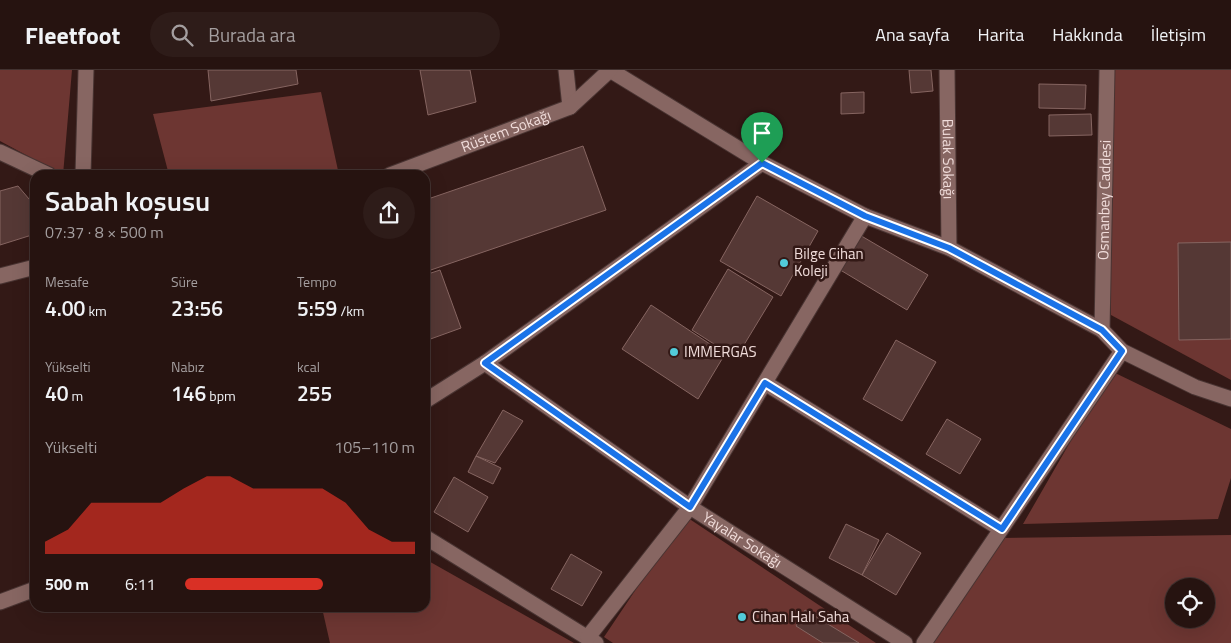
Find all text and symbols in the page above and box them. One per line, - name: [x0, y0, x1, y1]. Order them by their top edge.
- search box: [150, 12, 500, 57]
- text: Fleetfoot: [25, 17, 120, 53]
- text: Burada ara: [208, 20, 295, 49]
- icon: search: [168, 21, 196, 49]
- text: Ana sayfa: [875, 21, 950, 48]
- text: Harita: [978, 21, 1024, 48]
- text: Hakkında: [1052, 21, 1123, 48]
- text: İletişim: [1151, 21, 1206, 48]
- street label: Rüstem Sokağı: [458, 103, 554, 158]
- pin: [741, 112, 783, 163]
- icon: arrive: [748, 119, 776, 147]
- street label: Bulak Sokağı: [937, 119, 960, 199]
- street label: Osmanbey Caddesi: [1091, 140, 1117, 260]
- text: Sabah koşusu: [45, 179, 210, 222]
- button: share: [363, 187, 415, 239]
- text: 07:37 · 8 × 500 m: [45, 220, 164, 244]
- place label: Bilge Cihan Koleji: [794, 242, 864, 282]
- marker: Bilge Cihan Koleji: [778, 257, 790, 269]
- text: Mesafe: [45, 271, 89, 292]
- text: Süre: [171, 271, 198, 292]
- text: Tempo: [297, 271, 337, 292]
- text: 4.00: [45, 292, 85, 324]
- text: 23:56: [171, 292, 223, 324]
- text: 5:59: [297, 292, 337, 324]
- text: km: [85, 300, 107, 321]
- text: /km: [337, 300, 365, 321]
- place label: IMMERGAS: [684, 340, 757, 363]
- marker: IMMERGAS: [668, 346, 680, 358]
- text: Yükselti: [45, 356, 91, 377]
- text: Nabız: [171, 356, 204, 377]
- text: kcal: [297, 356, 320, 377]
- text: 40: [45, 377, 69, 409]
- text: 146: [171, 377, 206, 409]
- text: 255: [297, 377, 332, 409]
- text: m: [69, 385, 83, 406]
- text: bpm: [206, 385, 236, 406]
- text: Yükselti: [45, 435, 97, 459]
- text: 105–110 m: [334, 435, 415, 459]
- street label: Yayalar Sokağı: [698, 506, 787, 573]
- text: 500 m: [45, 572, 89, 596]
- text: 6:11: [125, 572, 155, 596]
- map controls: [1165, 578, 1215, 628]
- button: locate: [1165, 578, 1215, 628]
- place label: Cihan Halı Saha: [752, 605, 850, 628]
- marker: Cihan Halı Saha: [736, 611, 748, 623]

